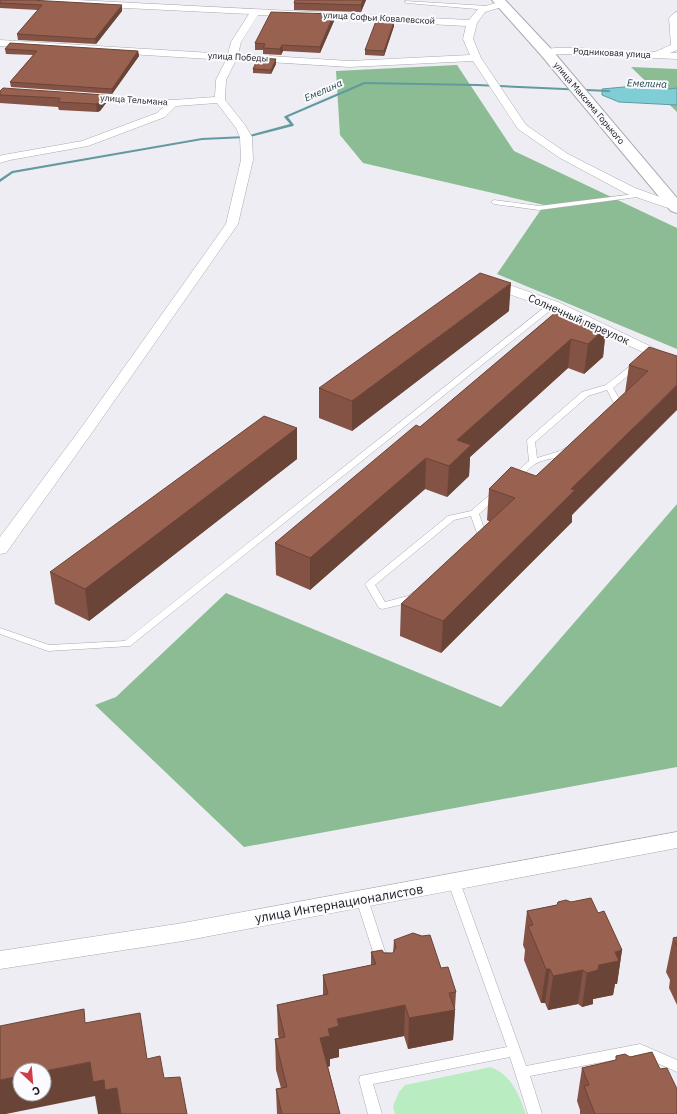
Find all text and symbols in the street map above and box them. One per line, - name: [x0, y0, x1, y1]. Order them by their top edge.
- street label: улица Софьи Ковалевской: [323, 9, 435, 26]
- street label: Родниковая улица: [573, 45, 651, 60]
- street label: улица Победы: [208, 49, 268, 64]
- street label: улица Максима Горького: [552, 59, 627, 146]
- water label: Емелина: [302, 76, 344, 105]
- water label: Емелина: [627, 76, 667, 91]
- street label: улица Тельмана: [100, 92, 168, 107]
- street label: Солнечный переулок: [526, 290, 632, 348]
- street label: улица Интернационалистов: [254, 880, 425, 927]
- north arrow: [12, 1062, 52, 1102]
- text: С: [30, 1083, 43, 1099]

